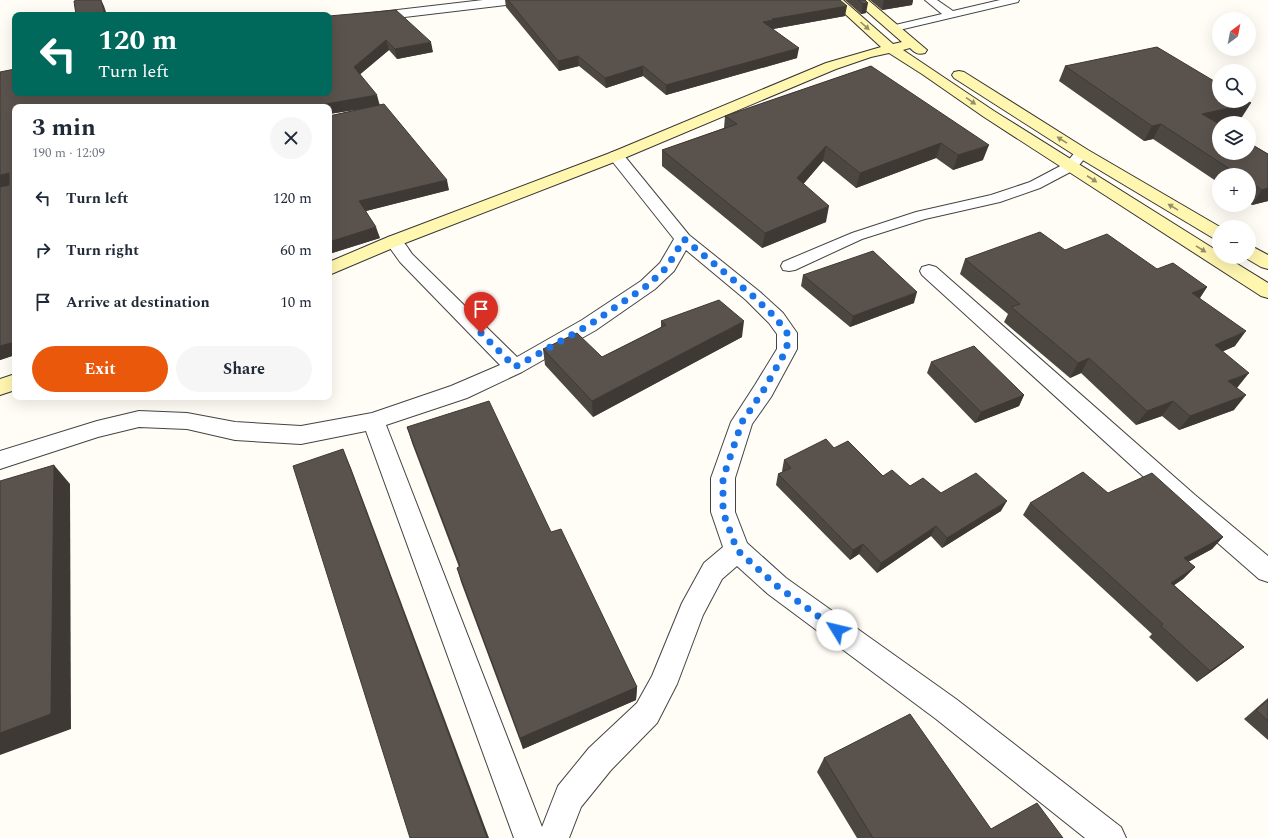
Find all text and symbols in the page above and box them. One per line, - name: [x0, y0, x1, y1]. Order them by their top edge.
- north arrow: [1212, 12, 1256, 56]
- map controls: [1212, 12, 1256, 264]
- text: 120 m: [98, 19, 177, 62]
- one-way arrow: [860, 22, 870, 31]
- icon: left: [32, 28, 84, 80]
- text: Turn left: [98, 58, 169, 85]
- button: search: [1212, 64, 1256, 108]
- one-way arrow: [965, 97, 976, 105]
- text: 3 min: [32, 110, 96, 146]
- button: layers: [1212, 116, 1256, 160]
- button: close: [270, 117, 312, 159]
- one-way arrow: [1056, 137, 1068, 144]
- text: 190 m · 12:09: [32, 143, 105, 163]
- button: +: [1212, 168, 1256, 212]
- one-way arrow: [1087, 175, 1097, 183]
- icon: left: [32, 187, 54, 209]
- text: Turn left: [66, 187, 128, 210]
- text: 120 m: [273, 187, 312, 210]
- one-way arrow: [1167, 204, 1179, 211]
- button: −: [1212, 220, 1256, 264]
- icon: right: [32, 239, 54, 261]
- text: Turn right: [66, 239, 139, 262]
- text: 60 m: [280, 239, 312, 262]
- one-way arrow: [1195, 246, 1207, 253]
- icon: arrive: [32, 291, 54, 313]
- text: Arrive at destination: [66, 291, 210, 314]
- text: 10 m: [280, 291, 312, 314]
- pin: [464, 292, 498, 333]
- icon: arrive: [470, 298, 492, 320]
- button: Exit: [32, 346, 168, 392]
- button: Share: [176, 346, 312, 392]
- position arrow: [816, 609, 858, 651]

